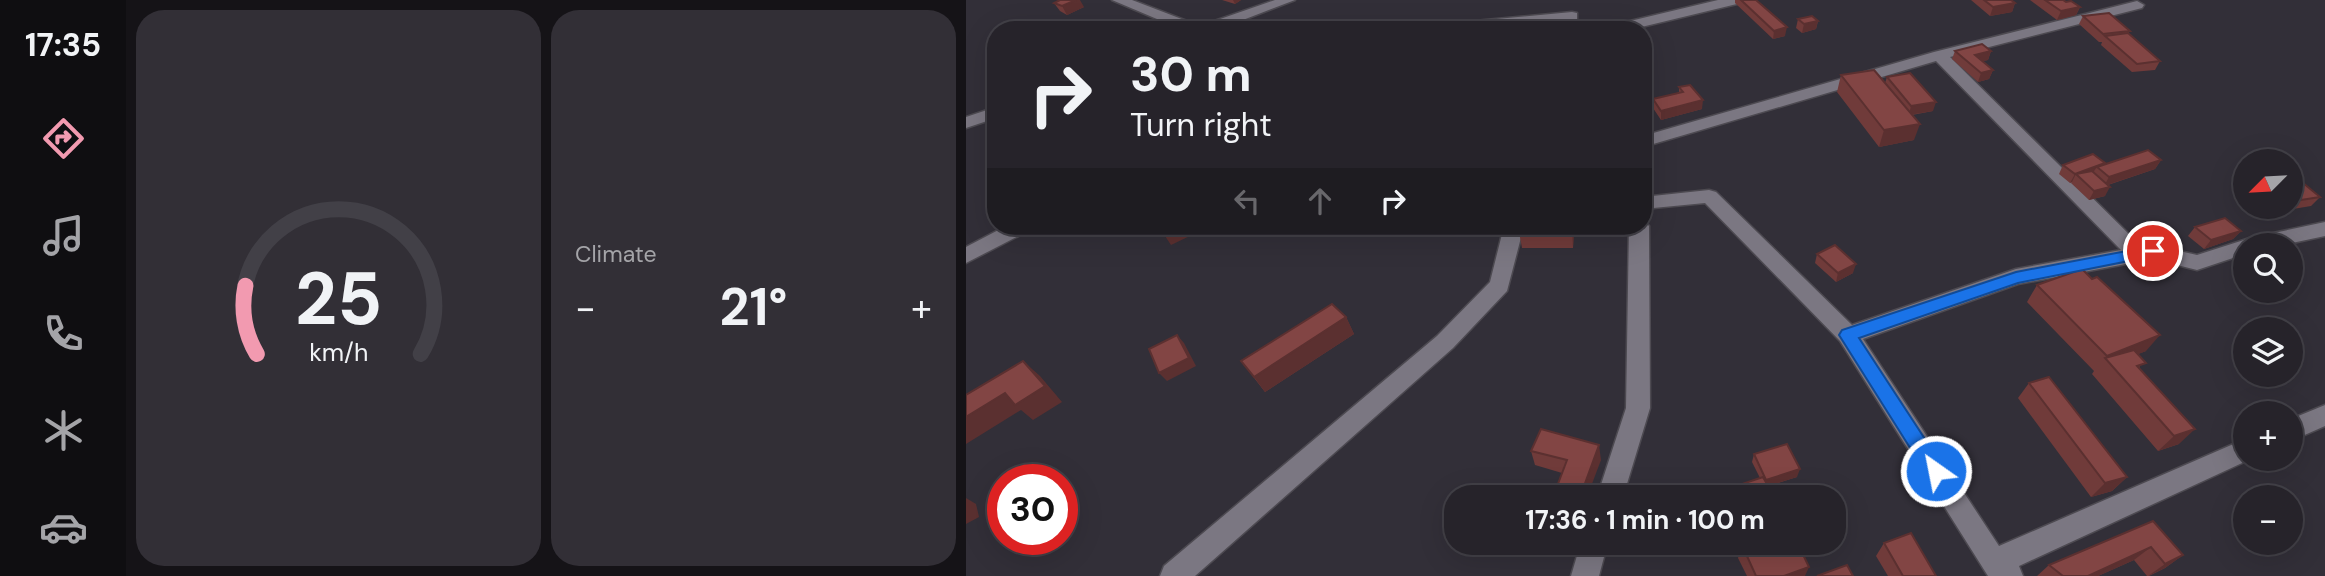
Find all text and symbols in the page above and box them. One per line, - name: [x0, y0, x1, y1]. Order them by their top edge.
- text: 17:35: [25, 24, 101, 66]
- text: 30 m: [1130, 42, 1252, 106]
- icon: right: [1015, 49, 1106, 140]
- text: Turn right: [1130, 104, 1272, 146]
- icon: directions: [39, 114, 88, 163]
- north arrow: [2233, 149, 2303, 219]
- map controls: [2233, 149, 2303, 555]
- icon: left: [1228, 182, 1266, 220]
- icon: ahead: [1301, 182, 1339, 220]
- icon: right: [1374, 182, 1412, 220]
- icon: music: [39, 211, 88, 260]
- pin: [2123, 221, 2183, 281]
- icon: arrive: [2134, 232, 2172, 270]
- button: search: [2233, 233, 2303, 303]
- text: Climate: [575, 239, 657, 269]
- text: 25: [295, 252, 382, 347]
- text: 21°: [720, 273, 787, 341]
- text: −: [575, 283, 596, 333]
- text: +: [911, 283, 932, 333]
- icon: phone: [39, 309, 88, 358]
- button: layers: [2233, 317, 2303, 387]
- text: km/h: [309, 336, 368, 369]
- button: +: [2233, 401, 2303, 471]
- icon: climate: [39, 406, 88, 455]
- position arrow: [1899, 434, 1973, 508]
- speed limit sign: 30: [987, 464, 1078, 555]
- button: −: [2233, 485, 2303, 555]
- icon: car: [39, 503, 88, 552]
- text: 17:36 · 1 min · 100 m: [1525, 503, 1765, 537]

